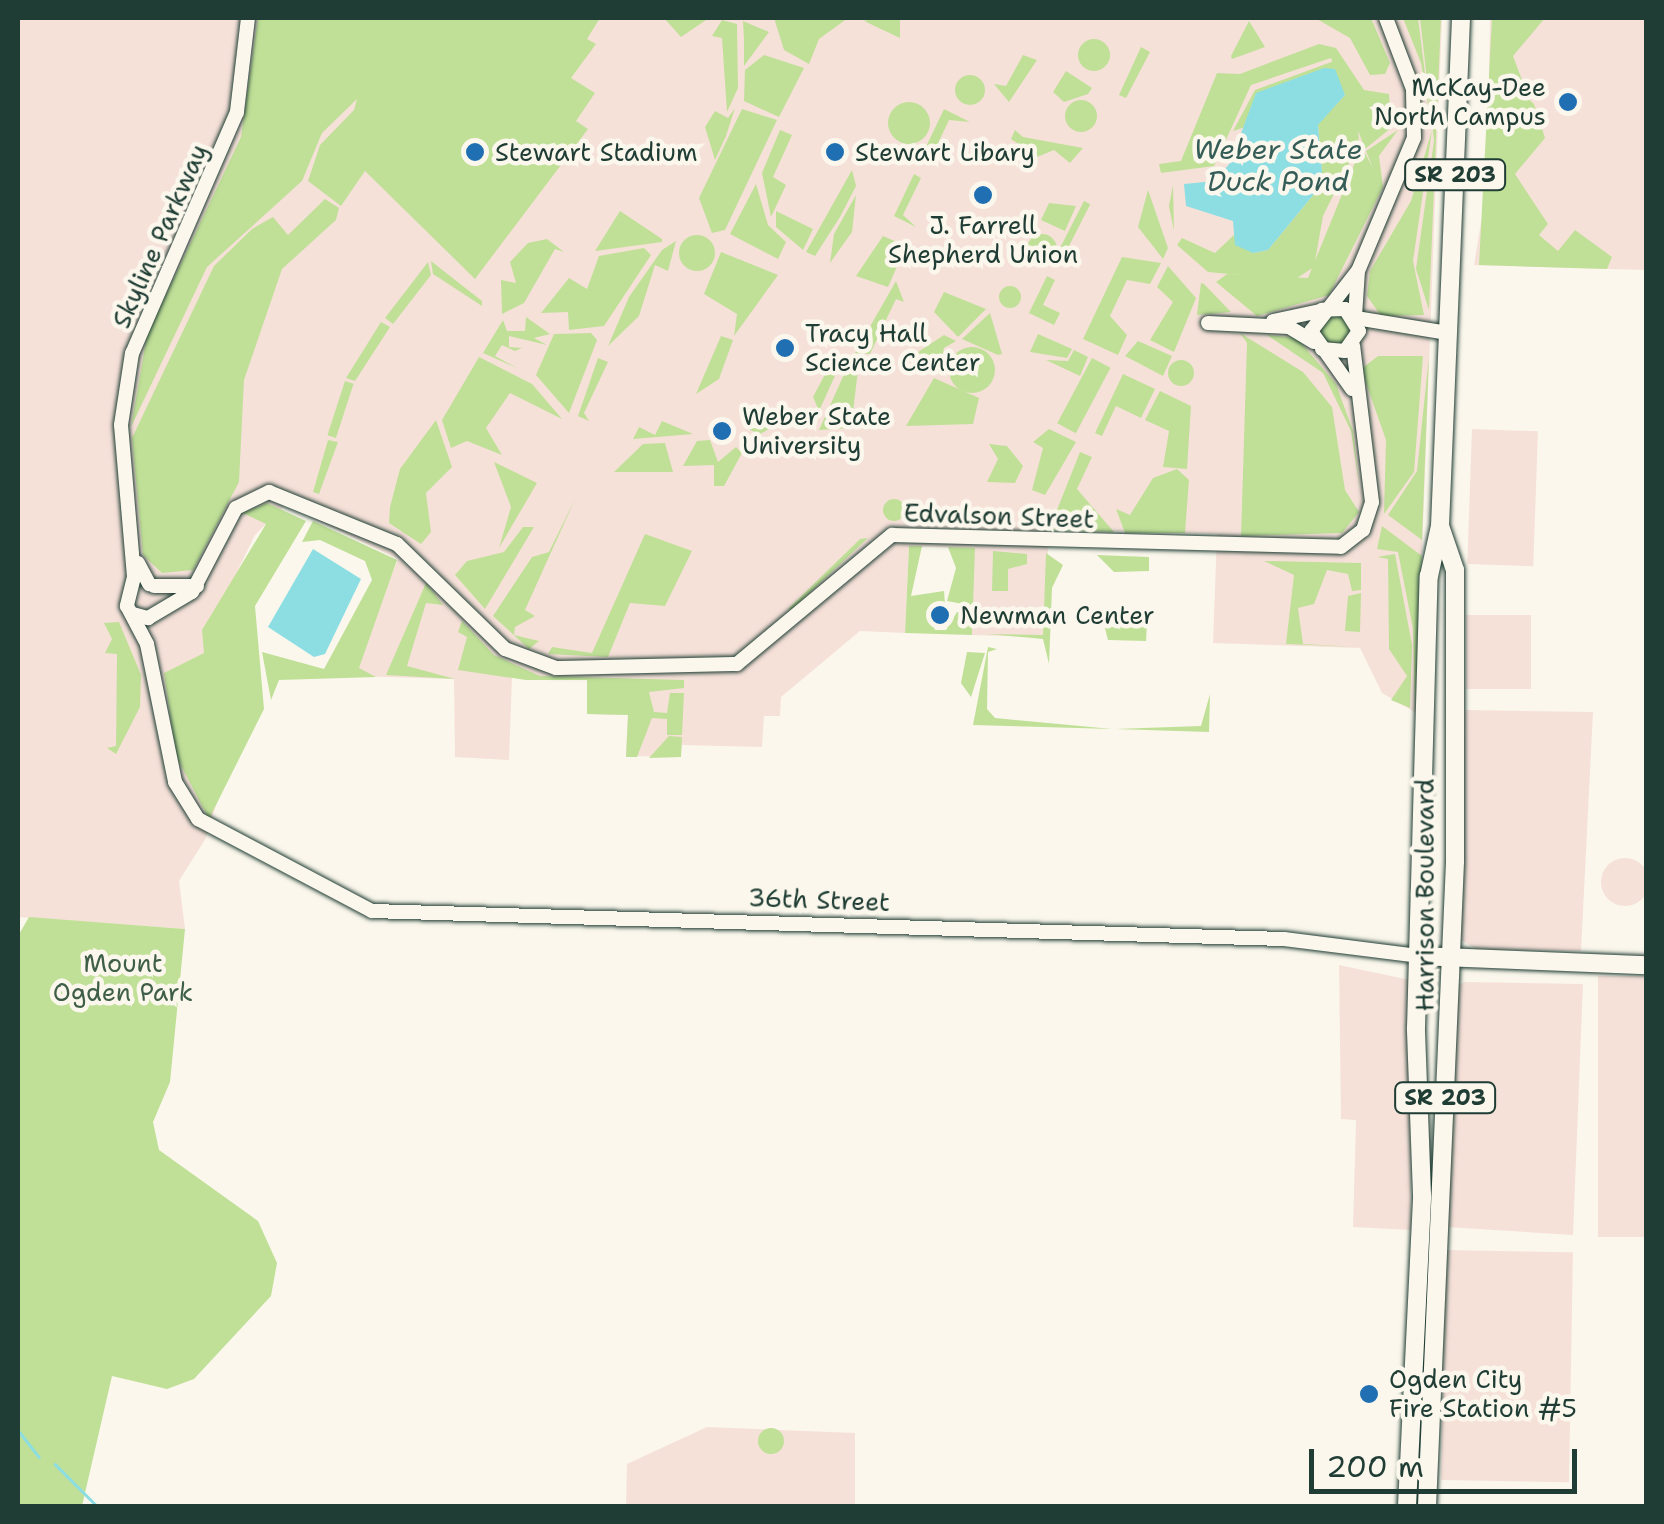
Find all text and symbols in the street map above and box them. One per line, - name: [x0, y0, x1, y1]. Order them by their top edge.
- place label: McKay-Dee North Campus: [1374, 73, 1546, 132]
- marker: McKay-Dee North Campus: [1555, 89, 1581, 115]
- water label: Weber State Duck Pond: [1193, 132, 1363, 198]
- place label: Stewart Stadium: [495, 137, 698, 167]
- place label: Stewart Libary: [855, 137, 1035, 167]
- street label: Skyline Parkway: [106, 139, 214, 333]
- marker: Stewart Stadium: [464, 141, 486, 163]
- marker: Stewart Libary: [824, 141, 846, 163]
- road number: SR 203: [1402, 158, 1508, 192]
- marker: J. Farrell Shepherd Union: [972, 184, 994, 206]
- place label: J. Farrell Shepherd Union: [888, 211, 1078, 270]
- place label: Tracy Hall Science Center: [805, 319, 981, 378]
- marker: Tracy Hall Science Center: [774, 337, 796, 359]
- place label: Weber State University: [742, 402, 891, 461]
- marker: Weber State University: [711, 420, 733, 442]
- street label: Edvalson Street: [903, 498, 1095, 534]
- place label: Newman Center: [960, 600, 1155, 630]
- marker: Newman Center: [929, 604, 951, 626]
- street label: Harrison Boulevard: [1410, 779, 1440, 1011]
- street label: 36th Street: [748, 883, 890, 917]
- park label: Mount Ogden Park: [53, 949, 193, 1008]
- road number: SR 203: [1392, 1081, 1498, 1115]
- place label: Ogden City Fire Station #5: [1389, 1365, 1577, 1424]
- marker: Ogden City Fire Station #5: [1358, 1383, 1380, 1405]
- scale bar: [1314, 1429, 1582, 1491]
- text: 200 m: [1326, 1446, 1424, 1487]

